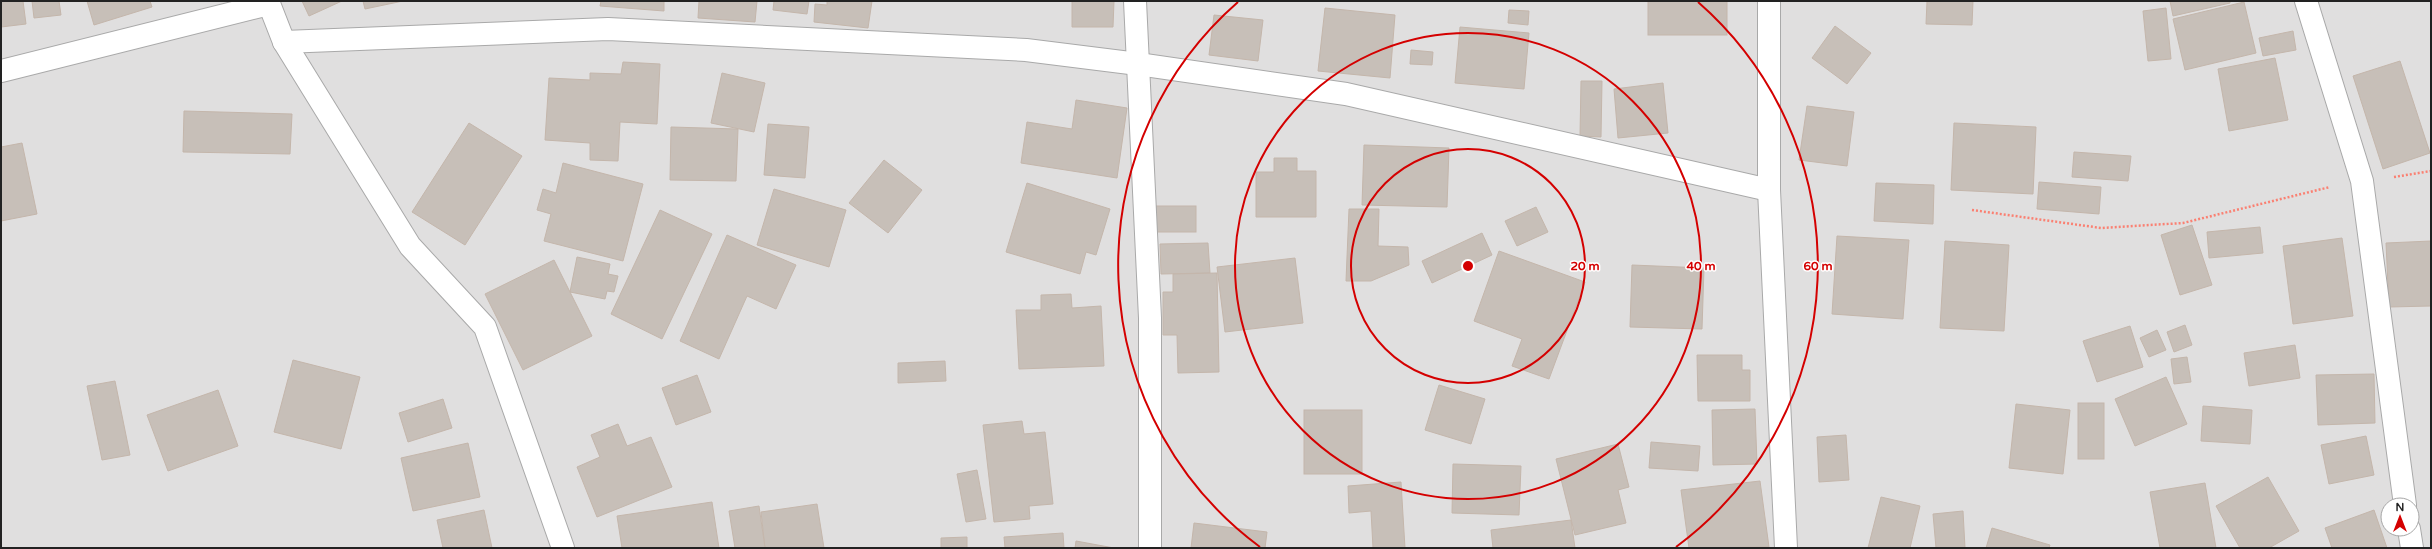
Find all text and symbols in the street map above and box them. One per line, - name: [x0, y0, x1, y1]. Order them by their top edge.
- centre of rings: [1461, 259, 1475, 273]
- text: 20 m: [1570, 259, 1600, 273]
- text: 40 m: [1686, 259, 1716, 273]
- text: 60 m: [1803, 259, 1833, 273]
- north arrow: [2380, 497, 2420, 537]
- text: N: [2396, 501, 2404, 514]

